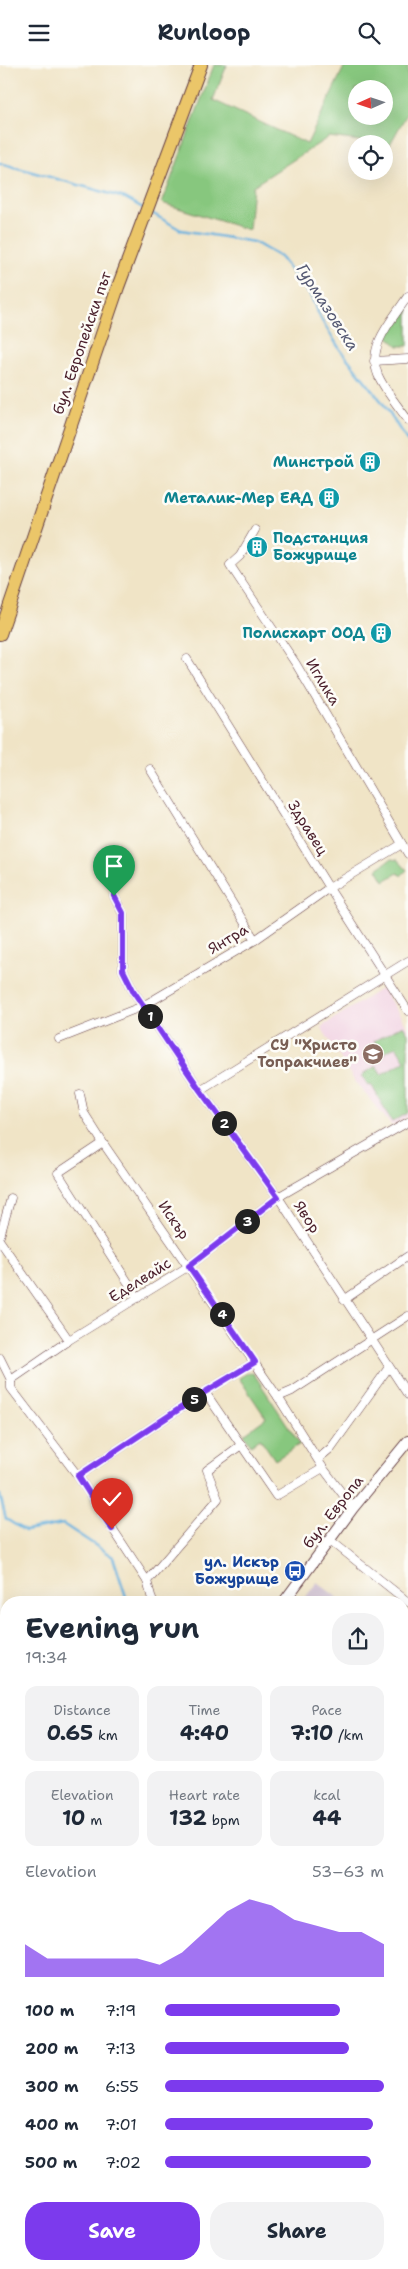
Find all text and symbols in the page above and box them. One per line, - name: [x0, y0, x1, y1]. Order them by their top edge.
- text: Runloop: [158, 18, 250, 47]
- icon: menu: [25, 19, 53, 47]
- icon: search: [355, 19, 383, 47]
- north arrow: [348, 80, 392, 125]
- map controls: [348, 80, 393, 180]
- button: locate: [348, 135, 393, 180]
- water label: Гурмазовска: [292, 260, 364, 355]
- street label: бул. Европейски път: [48, 269, 116, 417]
- building icon: Минстрой: [358, 450, 382, 474]
- place label: Минстрой: [273, 452, 355, 472]
- building icon: Металик-Мер ЕАД: [317, 486, 341, 510]
- place label: Металик-Мер ЕАД: [164, 488, 314, 508]
- place label: Подстанция Божурище: [273, 528, 368, 565]
- building icon: Подстанция Божурище: [245, 535, 269, 559]
- building icon: Полисхарт ООД: [369, 621, 393, 645]
- place label: Полисхарт ООД: [243, 623, 366, 643]
- street label: Иглика: [301, 655, 345, 710]
- street label: Здравец: [283, 797, 333, 859]
- pin: [93, 845, 135, 896]
- icon: arrive: [100, 852, 128, 880]
- street label: Янтра: [204, 919, 252, 959]
- pin: 1: [138, 1003, 162, 1029]
- text: 1: [147, 1007, 154, 1025]
- place label: СУ "Христо Топракчиев": [257, 1035, 357, 1072]
- school or university icon: СУ "Христо Топракчиев": [361, 1042, 385, 1066]
- pin: 2: [212, 1111, 236, 1135]
- text: 2: [220, 1114, 229, 1132]
- street label: Искър: [154, 1197, 194, 1243]
- street label: Явор: [289, 1197, 325, 1237]
- pin: 3: [234, 1209, 260, 1233]
- text: 3: [243, 1212, 252, 1230]
- street label: Еделвайс: [105, 1253, 175, 1307]
- pin: 4: [210, 1301, 234, 1327]
- text: 4: [218, 1305, 227, 1323]
- pin: 5: [182, 1387, 206, 1411]
- text: 5: [190, 1390, 199, 1408]
- street label: бул. Европа: [298, 1471, 368, 1553]
- pin: [91, 1478, 133, 1529]
- icon: check: [98, 1485, 126, 1513]
- place label: ул. Искър Божурище: [195, 1552, 279, 1589]
- bus stop icon: ул. Искър Божурище: [283, 1559, 307, 1583]
- text: Evening run: [25, 1609, 200, 1647]
- button: share: [332, 1613, 384, 1665]
- text: 19:34: [25, 1647, 67, 1668]
- text: Distance: [53, 1701, 111, 1719]
- text: Time: [188, 1701, 221, 1719]
- text: Pace: [311, 1701, 342, 1719]
- text: 0.65: [47, 1719, 93, 1747]
- text: 4:40: [180, 1719, 229, 1747]
- text: 7:10: [290, 1719, 334, 1747]
- text: km: [93, 1726, 118, 1744]
- text: /km: [334, 1726, 363, 1744]
- text: Elevation: [51, 1786, 114, 1804]
- text: Heart rate: [169, 1786, 240, 1804]
- text: kcal: [313, 1786, 340, 1804]
- text: 10: [62, 1804, 86, 1832]
- text: 132: [169, 1804, 207, 1832]
- text: 44: [312, 1804, 342, 1832]
- text: m: [86, 1811, 102, 1829]
- text: bpm: [207, 1811, 240, 1829]
- text: Elevation: [25, 1861, 97, 1882]
- text: 53–63 m: [312, 1861, 384, 1882]
- text: 100 m: [25, 2000, 74, 2021]
- text: 7:19: [105, 2000, 136, 2021]
- text: 200 m: [25, 2038, 78, 2059]
- text: 7:13: [105, 2038, 136, 2059]
- text: 300 m: [25, 2076, 79, 2097]
- text: 6:55: [105, 2076, 139, 2097]
- text: 400 m: [25, 2114, 79, 2135]
- text: 7:01: [105, 2114, 137, 2135]
- text: 500 m: [25, 2152, 77, 2173]
- text: 7:02: [105, 2152, 141, 2173]
- button: Save: [25, 2202, 200, 2260]
- button: Share: [210, 2202, 384, 2260]

